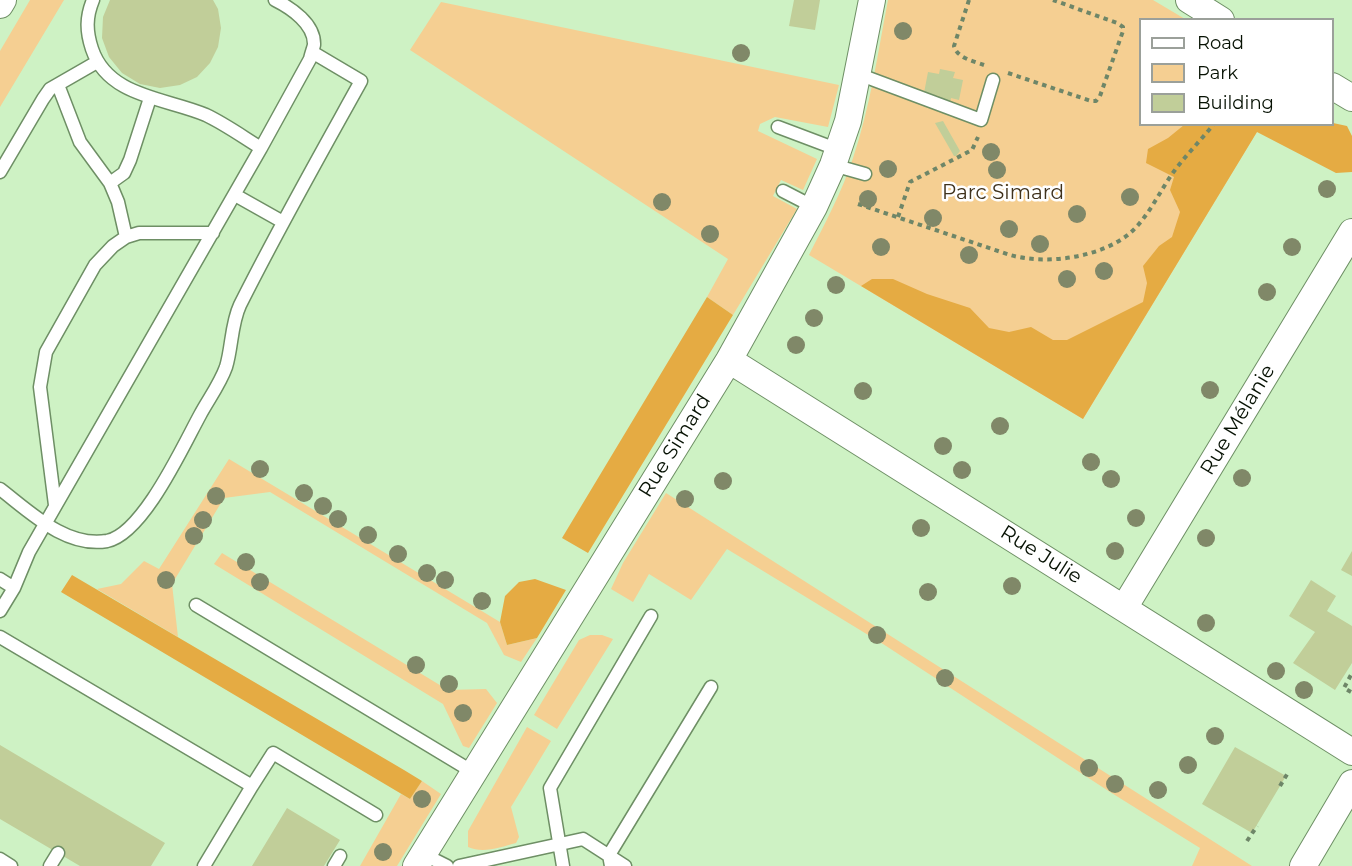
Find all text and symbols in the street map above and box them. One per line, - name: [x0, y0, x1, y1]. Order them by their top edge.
- legend: [1139, 18, 1334, 126]
- text: Road: [1197, 32, 1244, 54]
- text: Park: [1197, 62, 1238, 84]
- text: Building: [1197, 92, 1274, 114]
- park label: Parc Simard: [942, 181, 1064, 205]
- street label: Rue Mélanie: [1196, 360, 1280, 480]
- street label: Rue Simard: [634, 390, 716, 502]
- street label: Rue Julie: [996, 521, 1086, 589]

